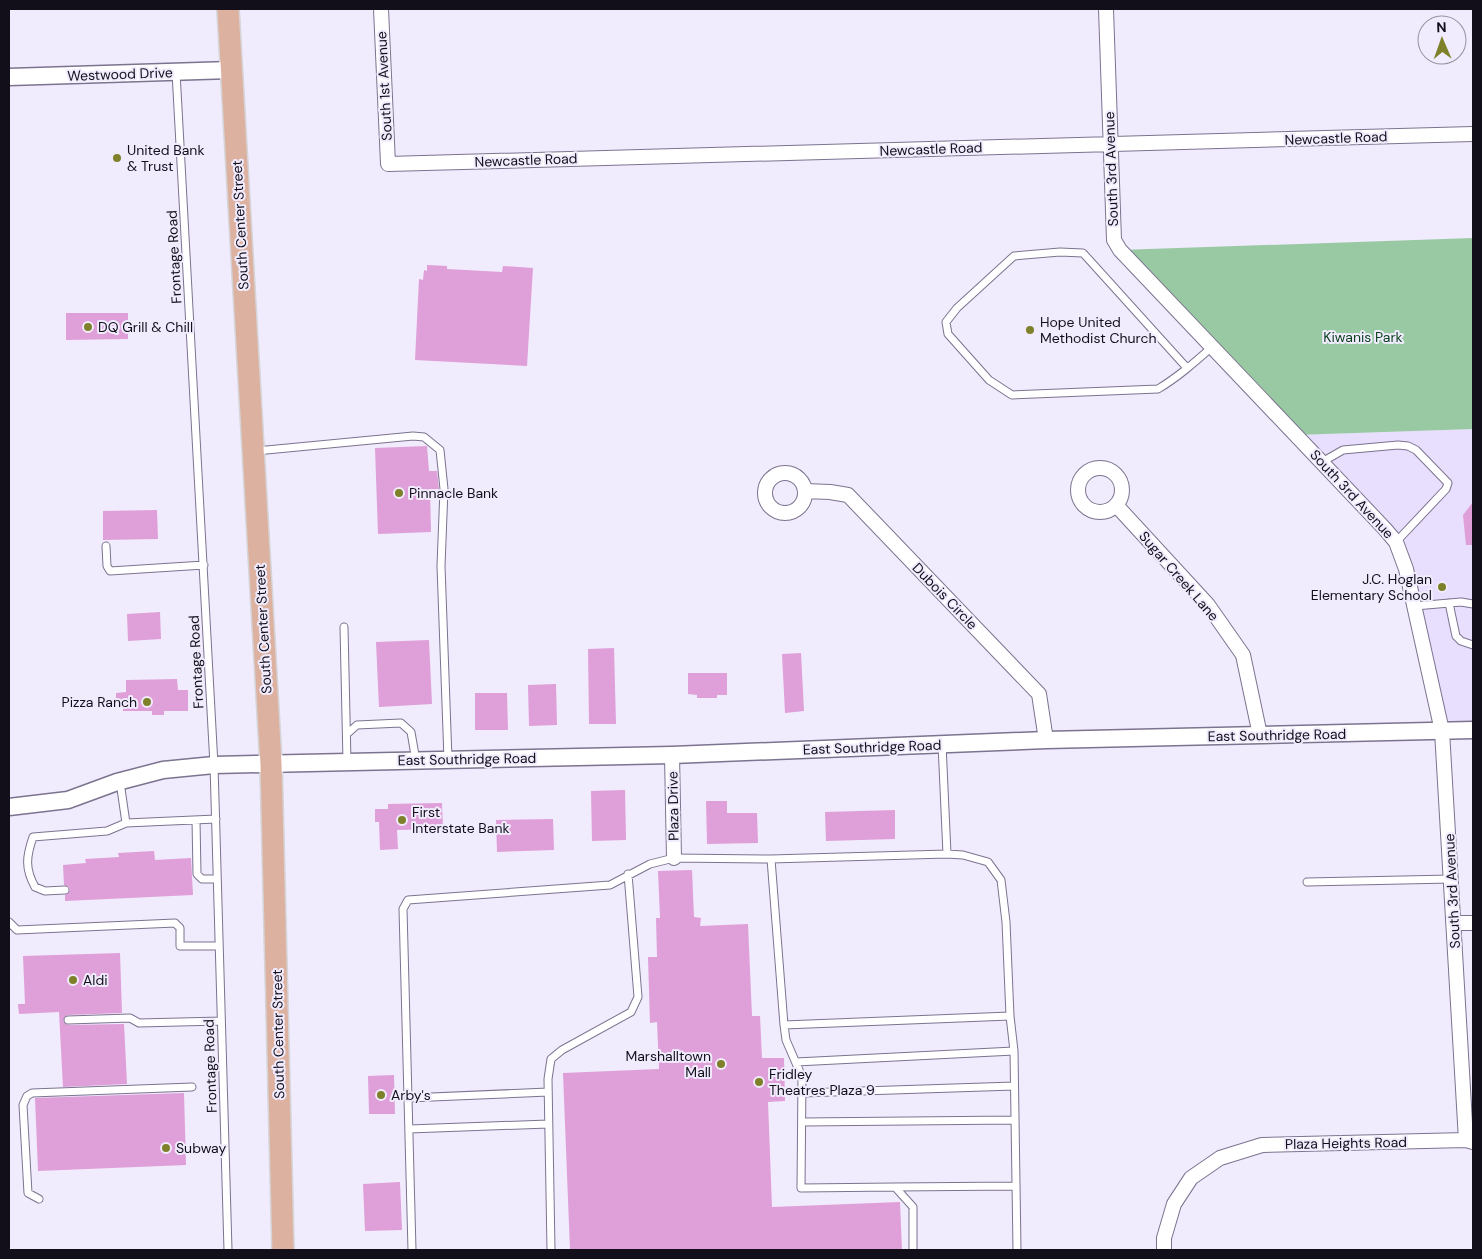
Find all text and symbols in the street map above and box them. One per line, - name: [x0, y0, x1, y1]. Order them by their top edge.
- north arrow: [1417, 15, 1467, 65]
- text: N: [1436, 18, 1447, 36]
- street label: South 1st Avenue: [372, 31, 396, 141]
- street label: Westwood Drive: [67, 63, 173, 85]
- street label: South 3rd Avenue: [1100, 111, 1122, 227]
- street label: Newcastle Road: [1284, 127, 1388, 149]
- street label: Newcastle Road: [879, 138, 983, 160]
- place label: United Bank & Trust: [127, 141, 204, 175]
- street label: Newcastle Road: [474, 149, 578, 171]
- marker: United Bank & Trust: [111, 152, 123, 164]
- street label: South Center Street: [228, 160, 252, 290]
- street label: Frontage Road: [163, 210, 185, 304]
- place label: Hope United Methodist Church: [1040, 313, 1156, 347]
- place label: DQ Grill & Chill: [98, 318, 193, 336]
- marker: DQ Grill & Chill: [82, 321, 94, 333]
- marker: Hope United Methodist Church: [1024, 324, 1036, 336]
- park label: Kiwanis Park: [1323, 328, 1403, 346]
- street label: South 3rd Avenue: [1306, 446, 1398, 542]
- place label: Pinnacle Bank: [409, 484, 498, 502]
- marker: Pinnacle Bank: [393, 487, 405, 499]
- street label: Sugar Creek Lane: [1135, 527, 1223, 625]
- street label: Dubois Circle: [909, 559, 981, 633]
- street label: South Center Street: [251, 564, 275, 694]
- place label: J.C. Hoglan Elementary School: [1311, 570, 1432, 604]
- marker: J.C. Hoglan Elementary School: [1436, 581, 1448, 593]
- street label: Frontage Road: [185, 615, 207, 709]
- place label: Pizza Ranch: [62, 693, 137, 711]
- marker: Pizza Ranch: [141, 696, 153, 708]
- street label: East Southridge Road: [1208, 725, 1346, 745]
- street label: East Southridge Road: [802, 736, 942, 758]
- street label: East Southridge Road: [398, 749, 536, 769]
- street label: Plaza Drive: [663, 771, 683, 841]
- place label: First Interstate Bank: [412, 803, 509, 837]
- marker: First Interstate Bank: [396, 814, 408, 826]
- street label: South 3rd Avenue: [1440, 833, 1464, 949]
- street label: South Center Street: [268, 969, 288, 1099]
- place label: Aldi: [83, 971, 108, 989]
- marker: Aldi: [67, 974, 79, 986]
- street label: Frontage Road: [199, 1019, 221, 1113]
- place label: Marshalltown Mall: [625, 1047, 711, 1081]
- marker: Marshalltown Mall: [715, 1058, 727, 1070]
- place label: Fridley Theatres Plaza 9: [769, 1065, 875, 1099]
- marker: Fridley Theatres Plaza 9: [753, 1076, 765, 1088]
- place label: Arby's: [391, 1086, 431, 1104]
- marker: Arby's: [375, 1089, 387, 1101]
- street label: Plaza Heights Road: [1285, 1133, 1407, 1153]
- place label: Subway: [176, 1139, 226, 1157]
- marker: Subway: [160, 1142, 172, 1154]

